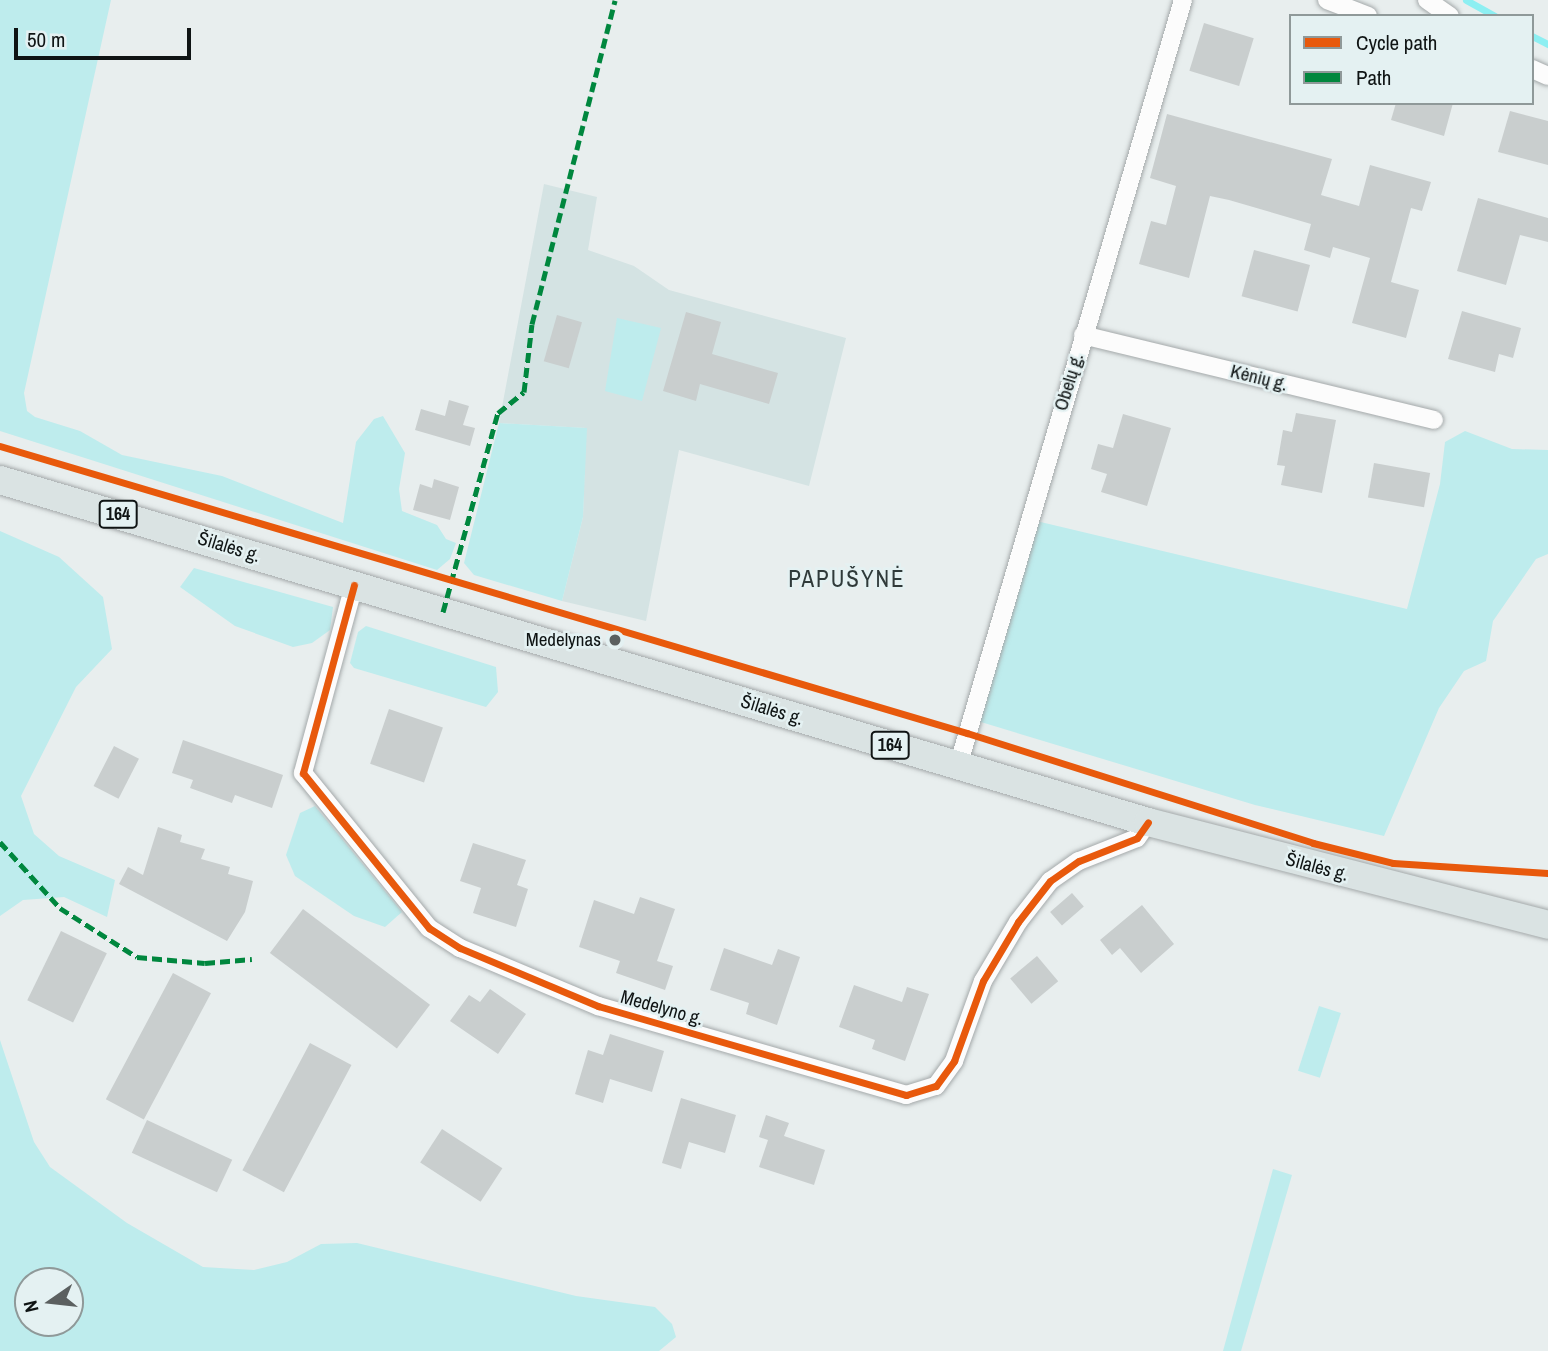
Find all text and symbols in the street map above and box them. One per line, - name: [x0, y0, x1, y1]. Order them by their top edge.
- scale bar: [18, 14, 194, 58]
- legend: [1289, 14, 1534, 105]
- text: 50 m: [27, 25, 65, 54]
- text: Cycle path: [1356, 28, 1437, 57]
- text: Path: [1356, 63, 1391, 92]
- street label: Obelų g.: [1049, 351, 1089, 413]
- street label: Kėnių g.: [1228, 360, 1290, 396]
- road number: 164: [97, 500, 139, 528]
- street label: Šilalės g.: [195, 527, 263, 567]
- district label: PAPUŠYNĖ: [789, 565, 905, 593]
- place label: Medelynas: [526, 629, 601, 651]
- marker: Medelynas: [607, 632, 623, 648]
- street label: Šilalės g.: [738, 690, 806, 730]
- road number: 164: [869, 730, 911, 760]
- street label: Šilalės g.: [1283, 848, 1351, 886]
- street label: Medelyno g.: [618, 985, 706, 1031]
- north arrow: [14, 1267, 84, 1337]
- text: N: [17, 1298, 45, 1315]

